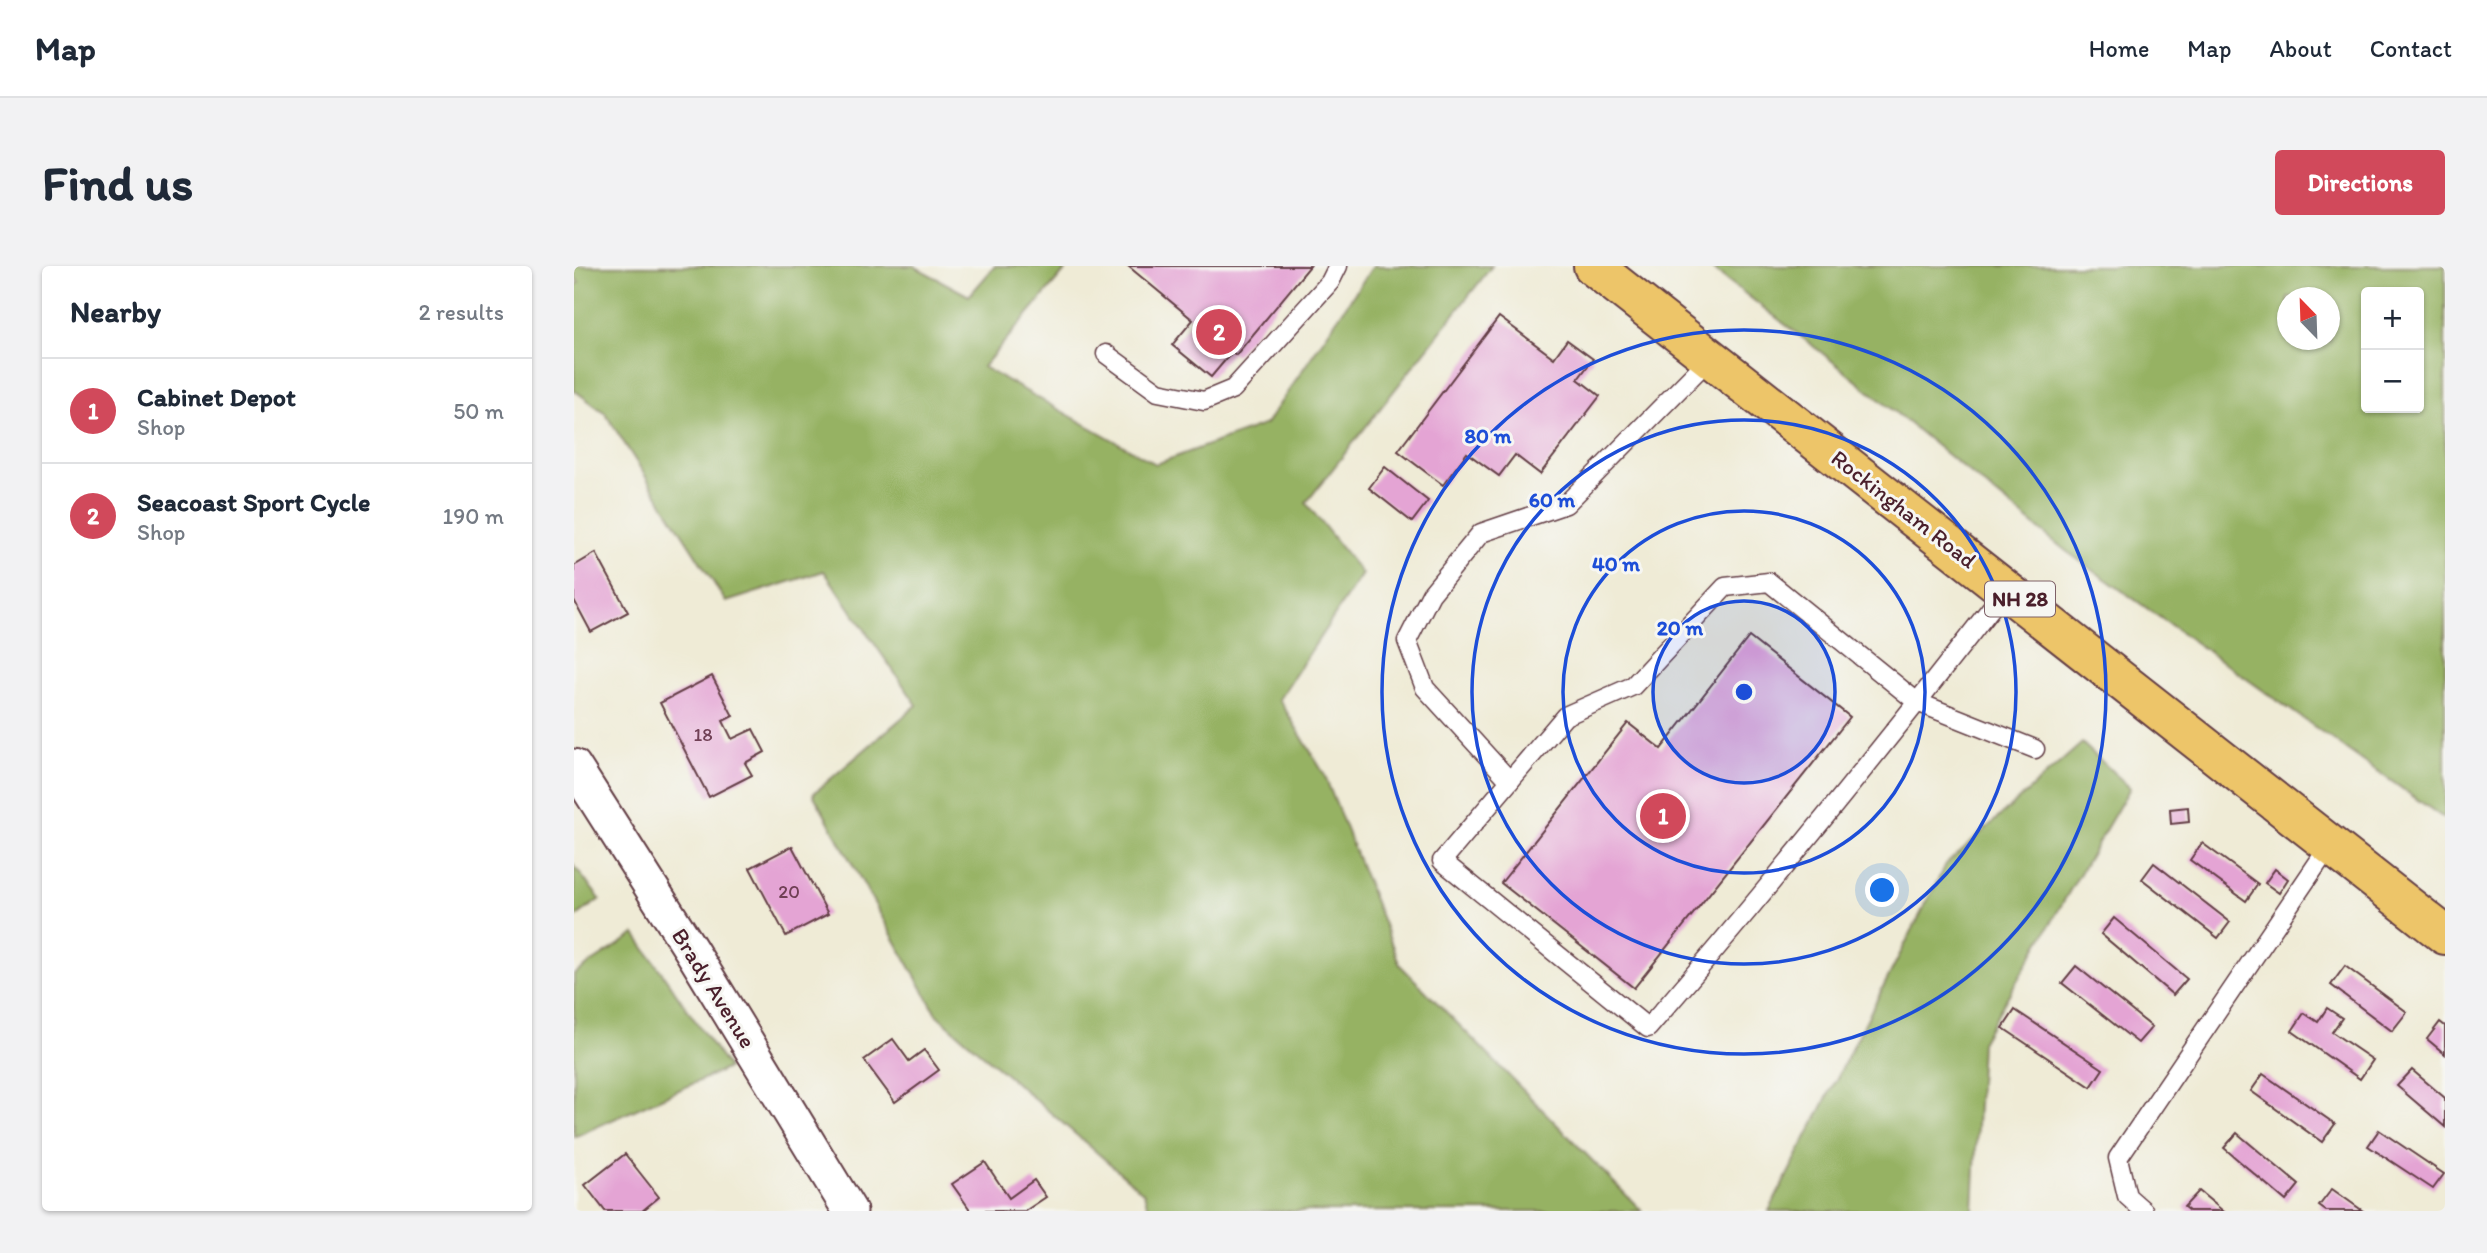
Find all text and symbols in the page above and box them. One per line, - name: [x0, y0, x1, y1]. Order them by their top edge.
- text: Map: [35, 29, 96, 68]
- text: Home: [2089, 34, 2149, 63]
- text: Map: [2187, 34, 2231, 63]
- text: About: [2269, 34, 2332, 63]
- text: Contact: [2370, 34, 2452, 63]
- button: Directions: [2275, 150, 2445, 215]
- text: Find us: [42, 153, 193, 212]
- north arrow: [2277, 287, 2340, 350]
- map controls: [2361, 287, 2424, 413]
- button: +: [2361, 287, 2424, 350]
- text: Nearby: [70, 293, 161, 330]
- text: 2 results: [418, 298, 504, 326]
- pin: 2: [1196, 306, 1242, 358]
- button: −: [2361, 350, 2424, 413]
- text: Cabinet Depot: [137, 381, 296, 413]
- text: 1: [88, 397, 98, 425]
- text: 50 m: [453, 397, 504, 425]
- text: Shop: [137, 413, 185, 441]
- text: 80 m: [1465, 423, 1512, 448]
- street label: Rockingham Road: [1826, 444, 1982, 575]
- text: Seacoast Sport Cycle: [137, 486, 370, 518]
- text: 60 m: [1529, 487, 1576, 512]
- text: 2: [87, 502, 99, 530]
- text: 190 m: [443, 502, 504, 530]
- text: Shop: [137, 518, 185, 546]
- text: 40 m: [1592, 551, 1640, 576]
- road number: NH 28: [1985, 582, 2055, 616]
- text: 20 m: [1657, 615, 1704, 640]
- centre of rings: [1732, 680, 1756, 704]
- house number: 18: [693, 723, 713, 746]
- pin: 1: [1640, 790, 1686, 842]
- your location: [1865, 873, 1899, 907]
- house number: 20: [778, 880, 800, 903]
- street label: Brady Avenue: [666, 923, 762, 1053]

